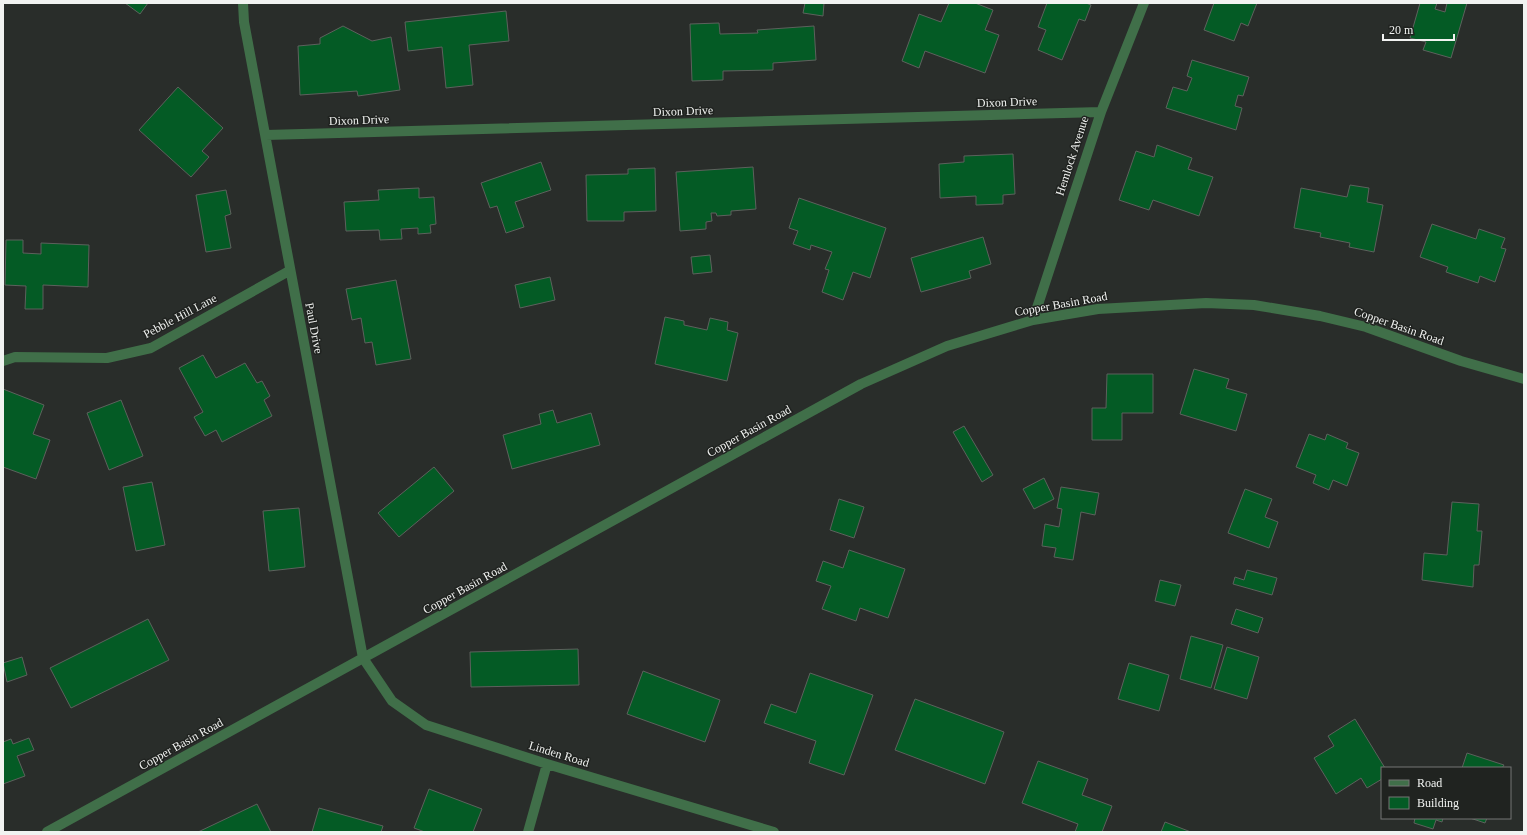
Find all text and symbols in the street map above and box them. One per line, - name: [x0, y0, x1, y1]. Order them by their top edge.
- scale bar: [1383, 16, 1454, 42]
- text: 20 m: [1389, 23, 1414, 37]
- street label: Dixon Drive: [977, 94, 1037, 110]
- street label: Dixon Drive: [653, 103, 713, 119]
- street label: Dixon Drive: [329, 112, 389, 128]
- street label: Hemlock Avenue: [1053, 114, 1091, 198]
- street label: Copper Basin Road: [1013, 289, 1109, 319]
- street label: Pebble Hill Lane: [141, 291, 219, 341]
- street label: Paul Drive: [302, 301, 326, 355]
- street label: Copper Basin Road: [1352, 304, 1446, 348]
- street label: Copper Basin Road: [704, 402, 794, 460]
- street label: Copper Basin Road: [420, 559, 510, 617]
- street label: Copper Basin Road: [136, 715, 226, 773]
- street label: Linden Road: [527, 738, 591, 770]
- legend: [1381, 767, 1511, 819]
- text: Road: [1417, 776, 1442, 790]
- text: Building: [1417, 796, 1459, 810]

